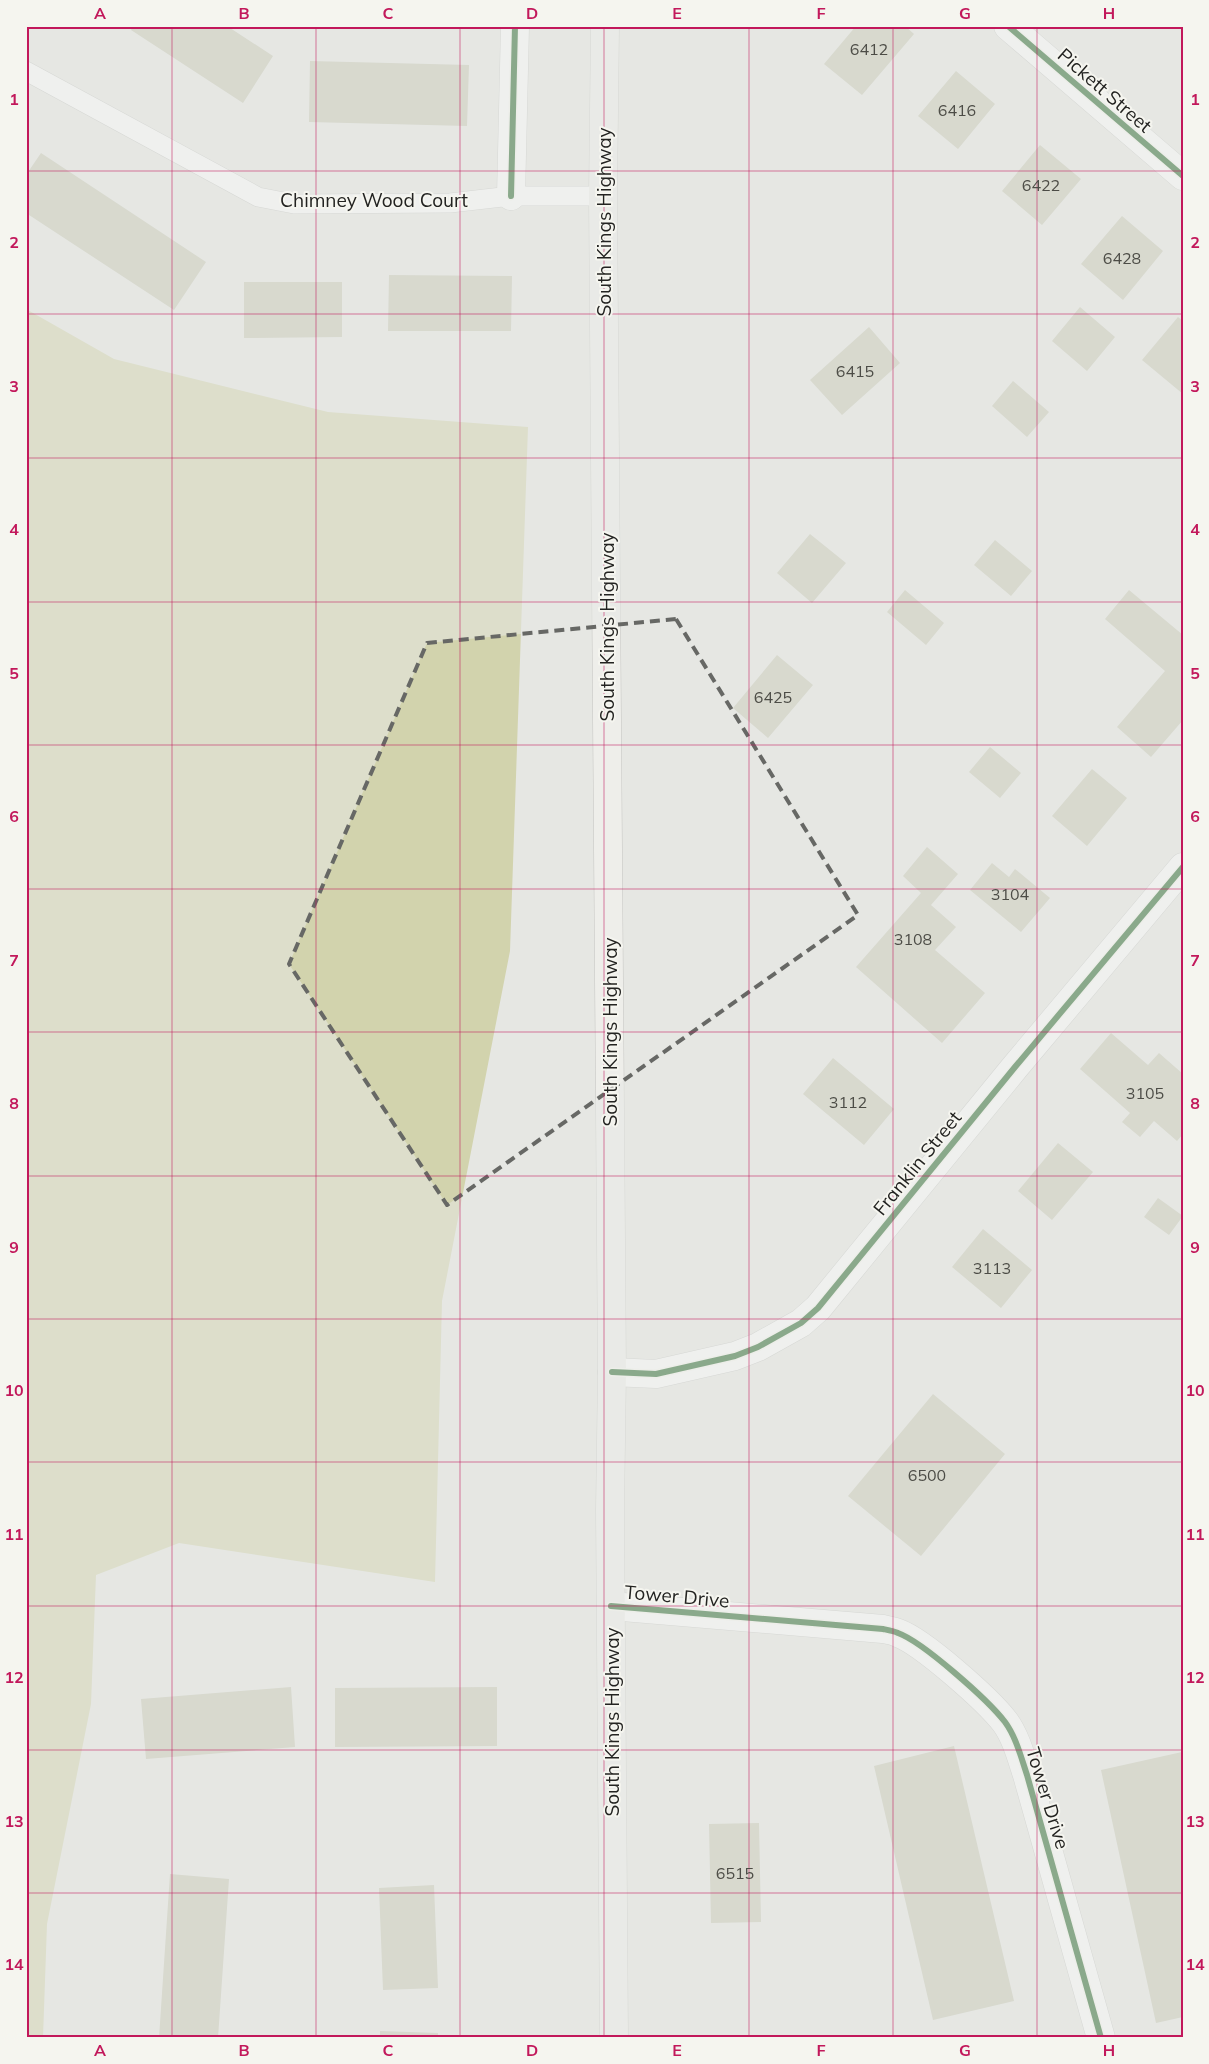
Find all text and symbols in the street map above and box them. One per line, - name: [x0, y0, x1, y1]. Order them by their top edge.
- text: A: [94, 3, 106, 23]
- text: B: [238, 3, 250, 23]
- text: C: [383, 3, 394, 23]
- text: D: [526, 3, 538, 23]
- text: E: [672, 3, 682, 23]
- text: F: [816, 3, 826, 23]
- text: G: [959, 3, 971, 23]
- text: H: [1103, 3, 1115, 23]
- house number: 6412: [850, 39, 888, 59]
- street label: Pickett Street: [1053, 43, 1157, 138]
- text: 1: [9, 89, 19, 109]
- text: 1: [1190, 89, 1200, 109]
- house number: 6416: [938, 100, 976, 120]
- street label: South Kings Highway: [592, 127, 616, 317]
- house number: 6422: [1022, 175, 1060, 195]
- street label: Chimney Wood Court: [280, 188, 468, 212]
- text: 2: [9, 232, 19, 252]
- text: 2: [1190, 232, 1200, 252]
- house number: 6428: [1103, 248, 1141, 268]
- house number: 6415: [836, 361, 874, 381]
- text: 3: [9, 376, 19, 396]
- text: 3: [1190, 376, 1200, 396]
- text: 4: [9, 519, 19, 539]
- text: 4: [1190, 519, 1200, 539]
- street label: South Kings Highway: [595, 532, 619, 722]
- text: 5: [9, 663, 19, 683]
- text: 5: [1190, 663, 1200, 683]
- house number: 6425: [754, 687, 792, 707]
- text: 6: [9, 806, 19, 826]
- text: 6: [1190, 806, 1200, 826]
- house number: 3104: [991, 884, 1030, 904]
- house number: 3108: [894, 929, 932, 949]
- street label: South Kings Highway: [598, 937, 622, 1127]
- text: 7: [9, 950, 19, 970]
- text: 7: [1190, 950, 1200, 970]
- house number: 3105: [1126, 1083, 1164, 1103]
- house number: 3112: [829, 1092, 867, 1112]
- text: 8: [9, 1093, 19, 1113]
- text: 8: [1190, 1093, 1200, 1113]
- street label: Franklin Street: [868, 1106, 967, 1220]
- text: 9: [9, 1237, 19, 1257]
- text: 9: [1190, 1237, 1200, 1257]
- house number: 3113: [973, 1258, 1011, 1278]
- text: 10: [4, 1380, 24, 1400]
- text: 10: [1185, 1380, 1205, 1400]
- house number: 6500: [908, 1465, 946, 1485]
- text: 11: [4, 1524, 24, 1544]
- text: 11: [1185, 1524, 1205, 1544]
- street label: Tower Drive: [624, 1579, 730, 1613]
- street label: South Kings Highway: [600, 1627, 624, 1817]
- text: 12: [4, 1667, 24, 1687]
- text: 12: [1185, 1667, 1205, 1687]
- street label: Tower Drive: [1021, 1744, 1075, 1852]
- text: 13: [4, 1811, 24, 1831]
- text: 13: [1185, 1811, 1205, 1831]
- house number: 6515: [716, 1863, 754, 1883]
- text: 14: [4, 1954, 24, 1974]
- text: 14: [1185, 1954, 1205, 1974]
- text: A: [94, 2040, 106, 2060]
- text: B: [238, 2040, 250, 2060]
- text: C: [383, 2040, 394, 2060]
- text: D: [526, 2040, 538, 2060]
- text: E: [672, 2040, 682, 2060]
- text: F: [816, 2040, 826, 2060]
- text: G: [959, 2040, 971, 2060]
- text: H: [1103, 2040, 1115, 2060]

